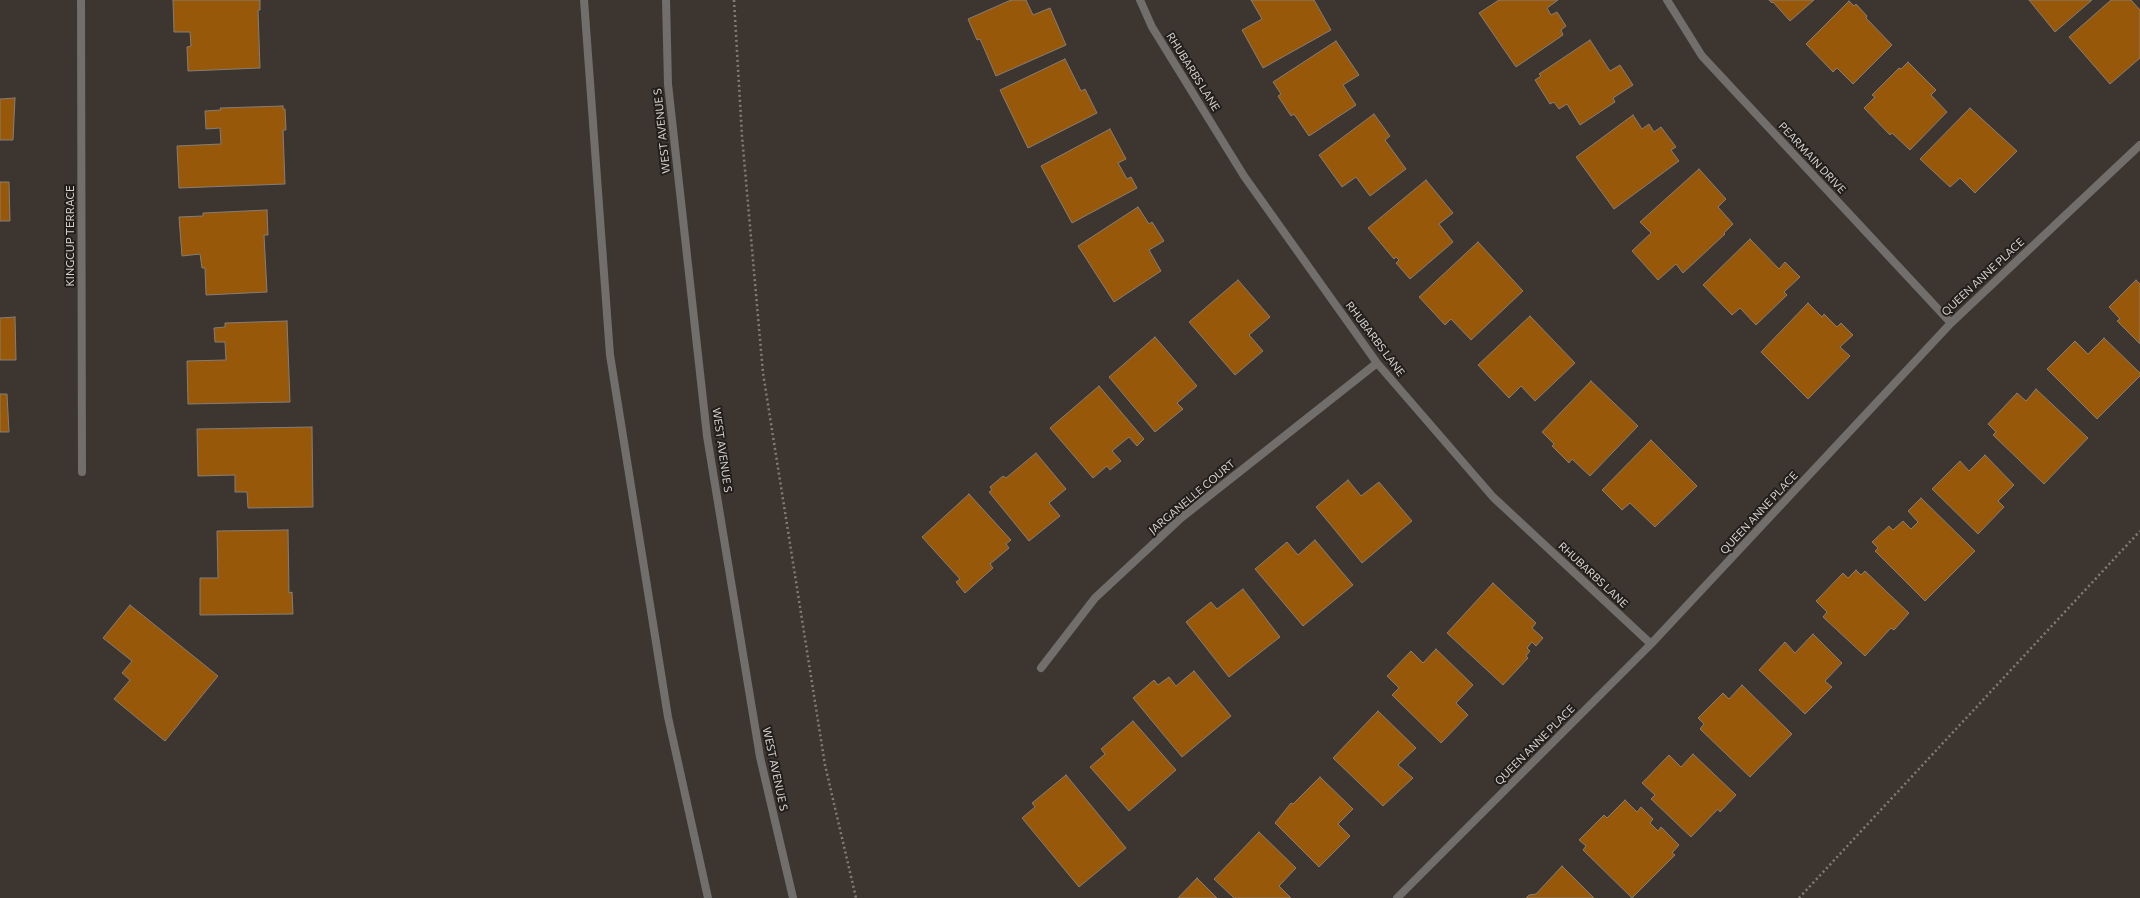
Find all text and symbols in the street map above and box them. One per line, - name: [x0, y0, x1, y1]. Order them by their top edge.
- street label: RHUBARBS LANE: [1164, 30, 1222, 114]
- street label: WEST AVENUE S: [651, 88, 673, 174]
- street label: PEARMAIN DRIVE: [1776, 120, 1848, 196]
- street label: KINGCUP TERRACE: [63, 185, 77, 287]
- street label: QUEEN ANNE PLACE: [1939, 235, 2027, 319]
- street label: RHUBARBS LANE: [1343, 299, 1407, 379]
- street label: WEST AVENUE S: [710, 407, 734, 493]
- street label: JARGANELLE COURT: [1146, 457, 1238, 537]
- street label: QUEEN ANNE PLACE: [1717, 469, 1801, 557]
- street label: RHUBARBS LANE: [1556, 539, 1630, 611]
- street label: QUEEN ANNE PLACE: [1492, 702, 1578, 788]
- street label: WEST AVENUE S: [760, 726, 790, 812]

